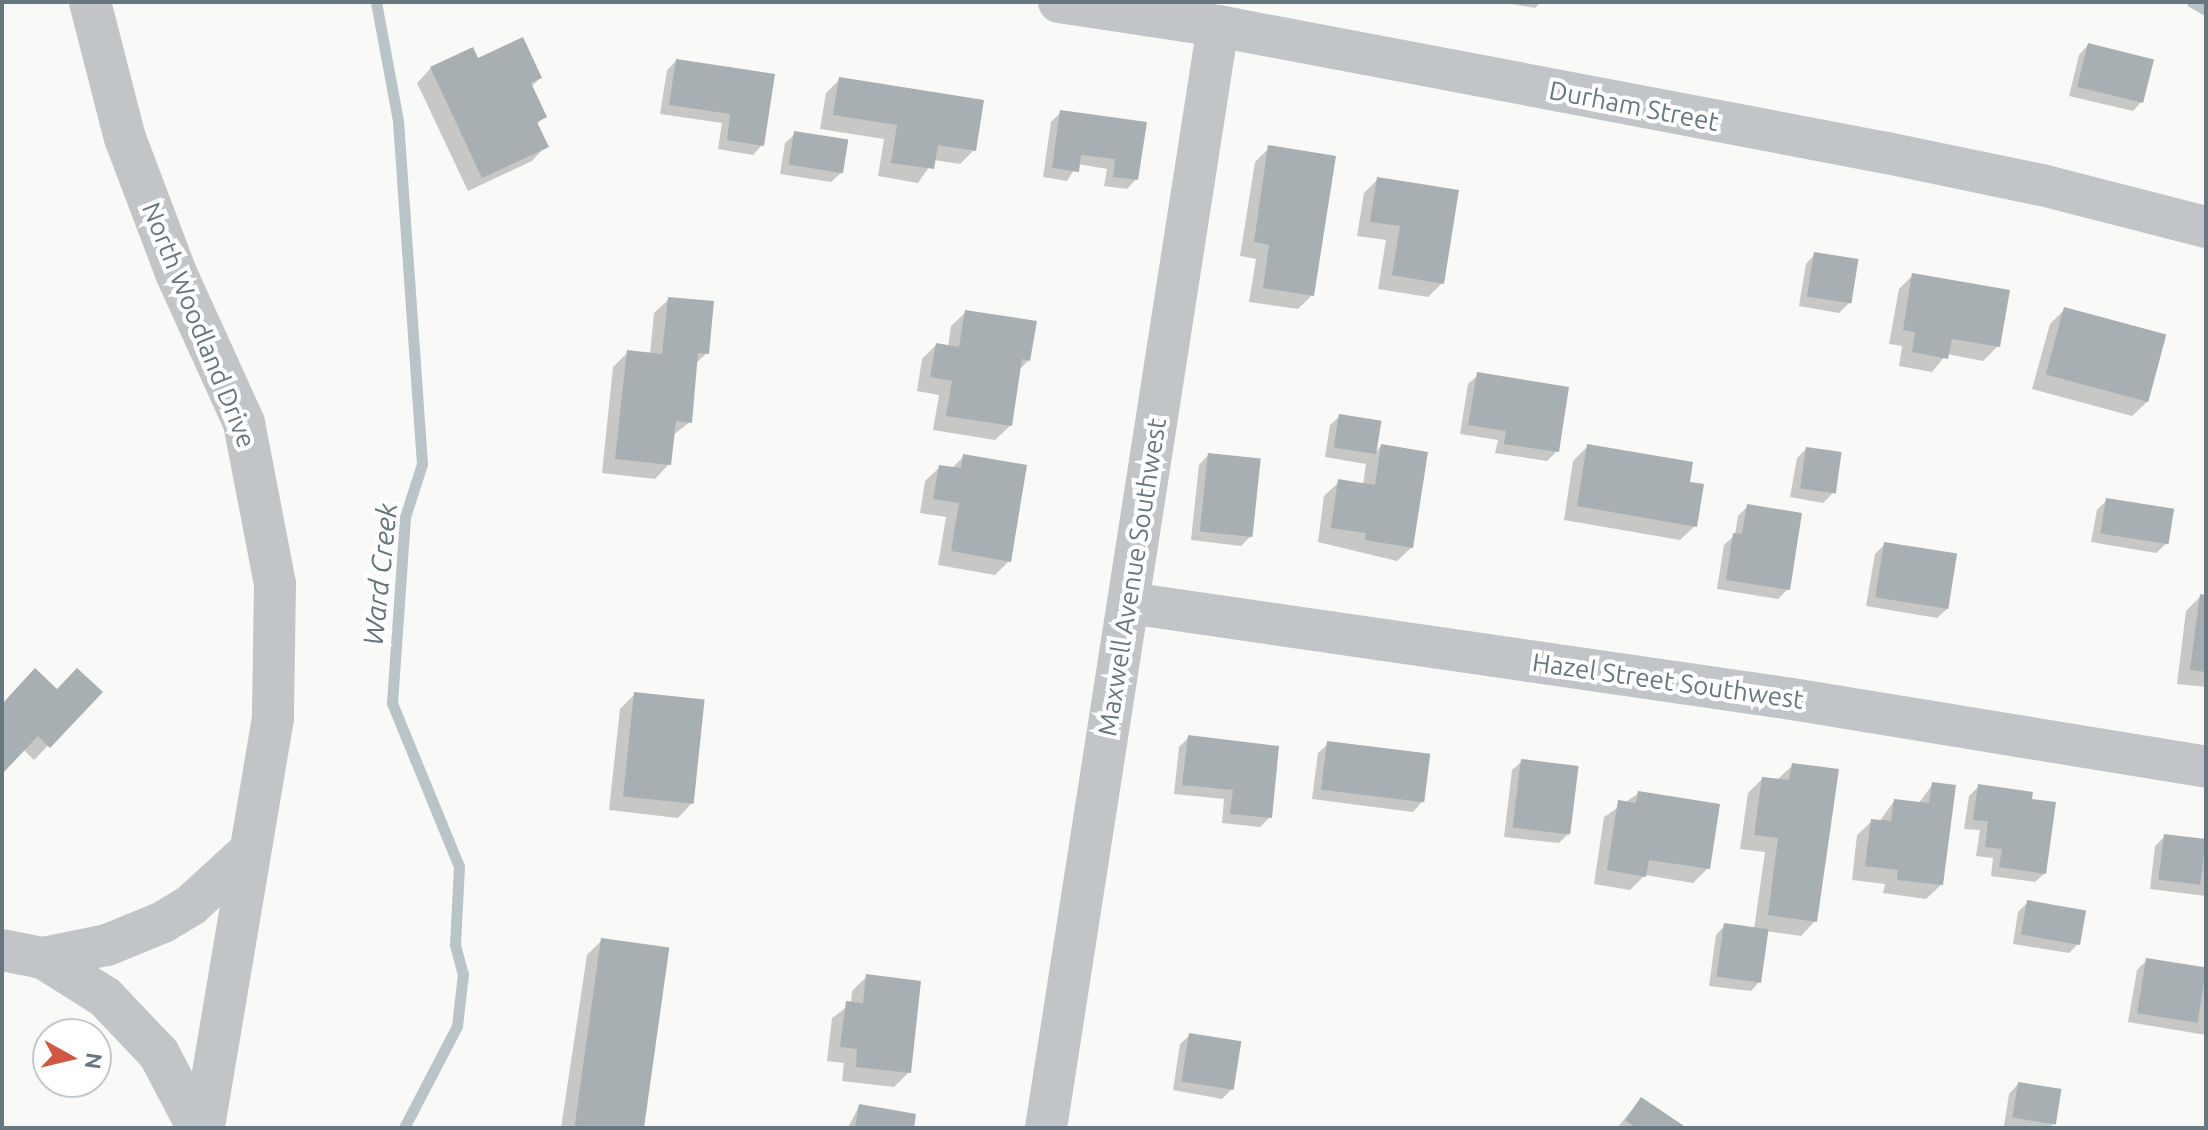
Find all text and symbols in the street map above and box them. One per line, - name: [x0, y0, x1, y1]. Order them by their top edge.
- street label: Durham Street: [1546, 74, 1722, 138]
- street label: North Woodland Drive: [136, 198, 262, 452]
- street label: Maxwell Avenue Southwest: [1091, 416, 1173, 738]
- water label: Ward Creek: [356, 501, 404, 647]
- street label: Hazel Street Southwest: [1530, 647, 1806, 715]
- north arrow: [32, 1018, 112, 1098]
- text: N: [81, 1051, 108, 1071]

